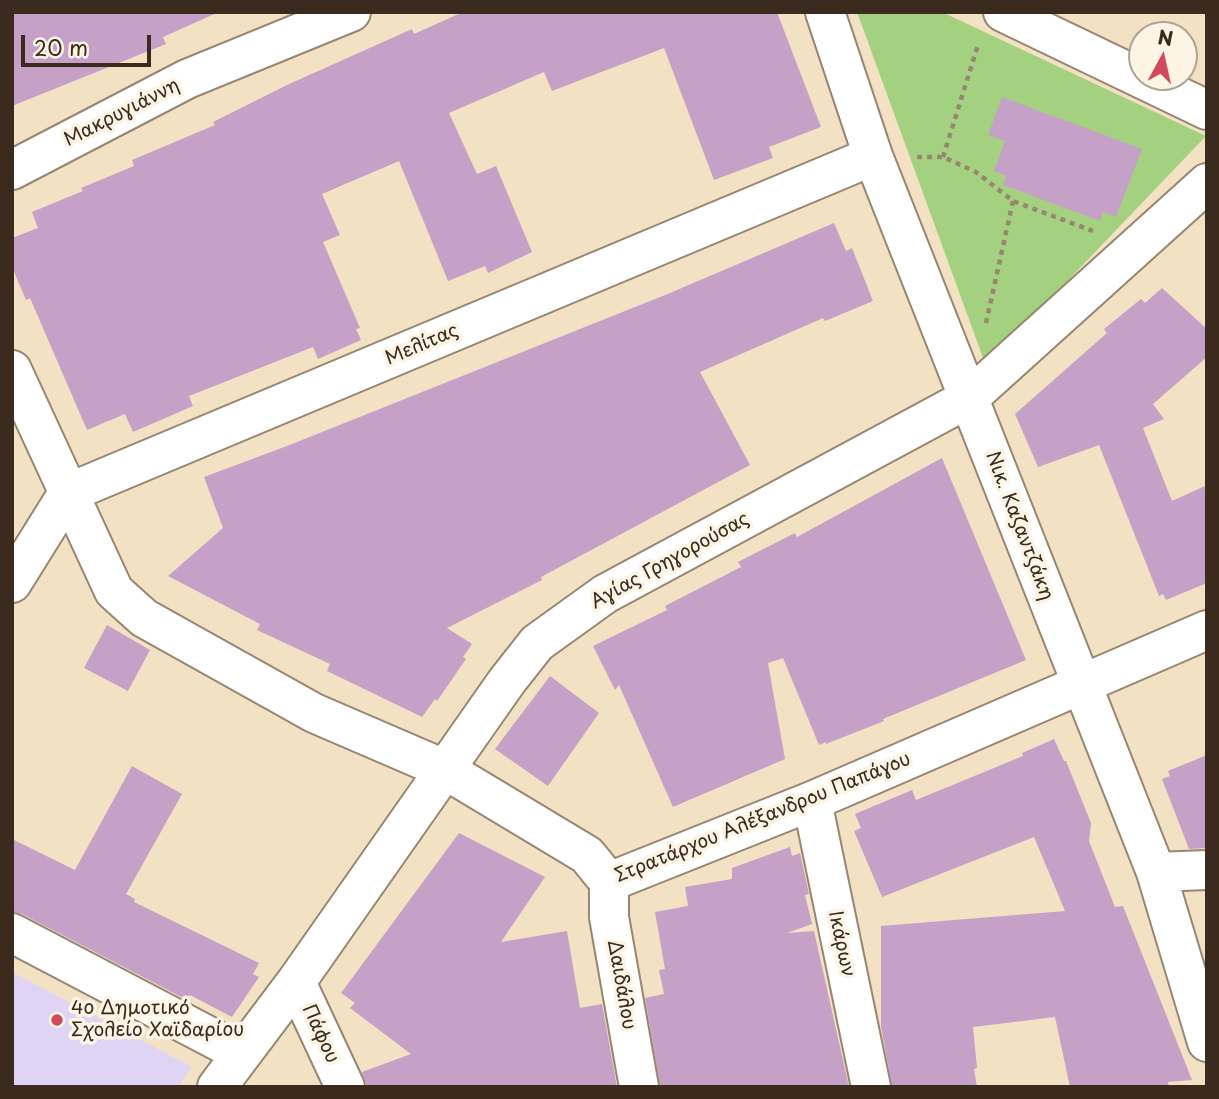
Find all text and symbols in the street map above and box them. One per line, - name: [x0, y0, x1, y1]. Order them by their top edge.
- scale bar: [24, 21, 154, 65]
- north arrow: [1128, 21, 1198, 91]
- text: N: [1156, 22, 1175, 52]
- text: 20 m: [34, 31, 88, 63]
- street label: Μακρυγιάννη: [60, 74, 184, 152]
- street label: Μελίτας: [382, 319, 462, 371]
- street label: Νικ. Καζαντζάκη: [980, 448, 1058, 604]
- street label: Αγίας Γρηγορούσας: [587, 508, 753, 614]
- street label: Στρατάρχου Αλέξανδρου Παπάγου: [612, 748, 914, 888]
- street label: Ικάρων: [823, 909, 859, 979]
- street label: Δαιδάλου: [602, 938, 640, 1032]
- place label: 4ο Δημοτικό Σχολείο Χαϊδαρίου: [71, 998, 244, 1042]
- street label: Πάφου: [297, 1001, 343, 1067]
- marker: 4ο Δημοτικό Σχολείο Χαϊδαρίου: [49, 1012, 65, 1028]

